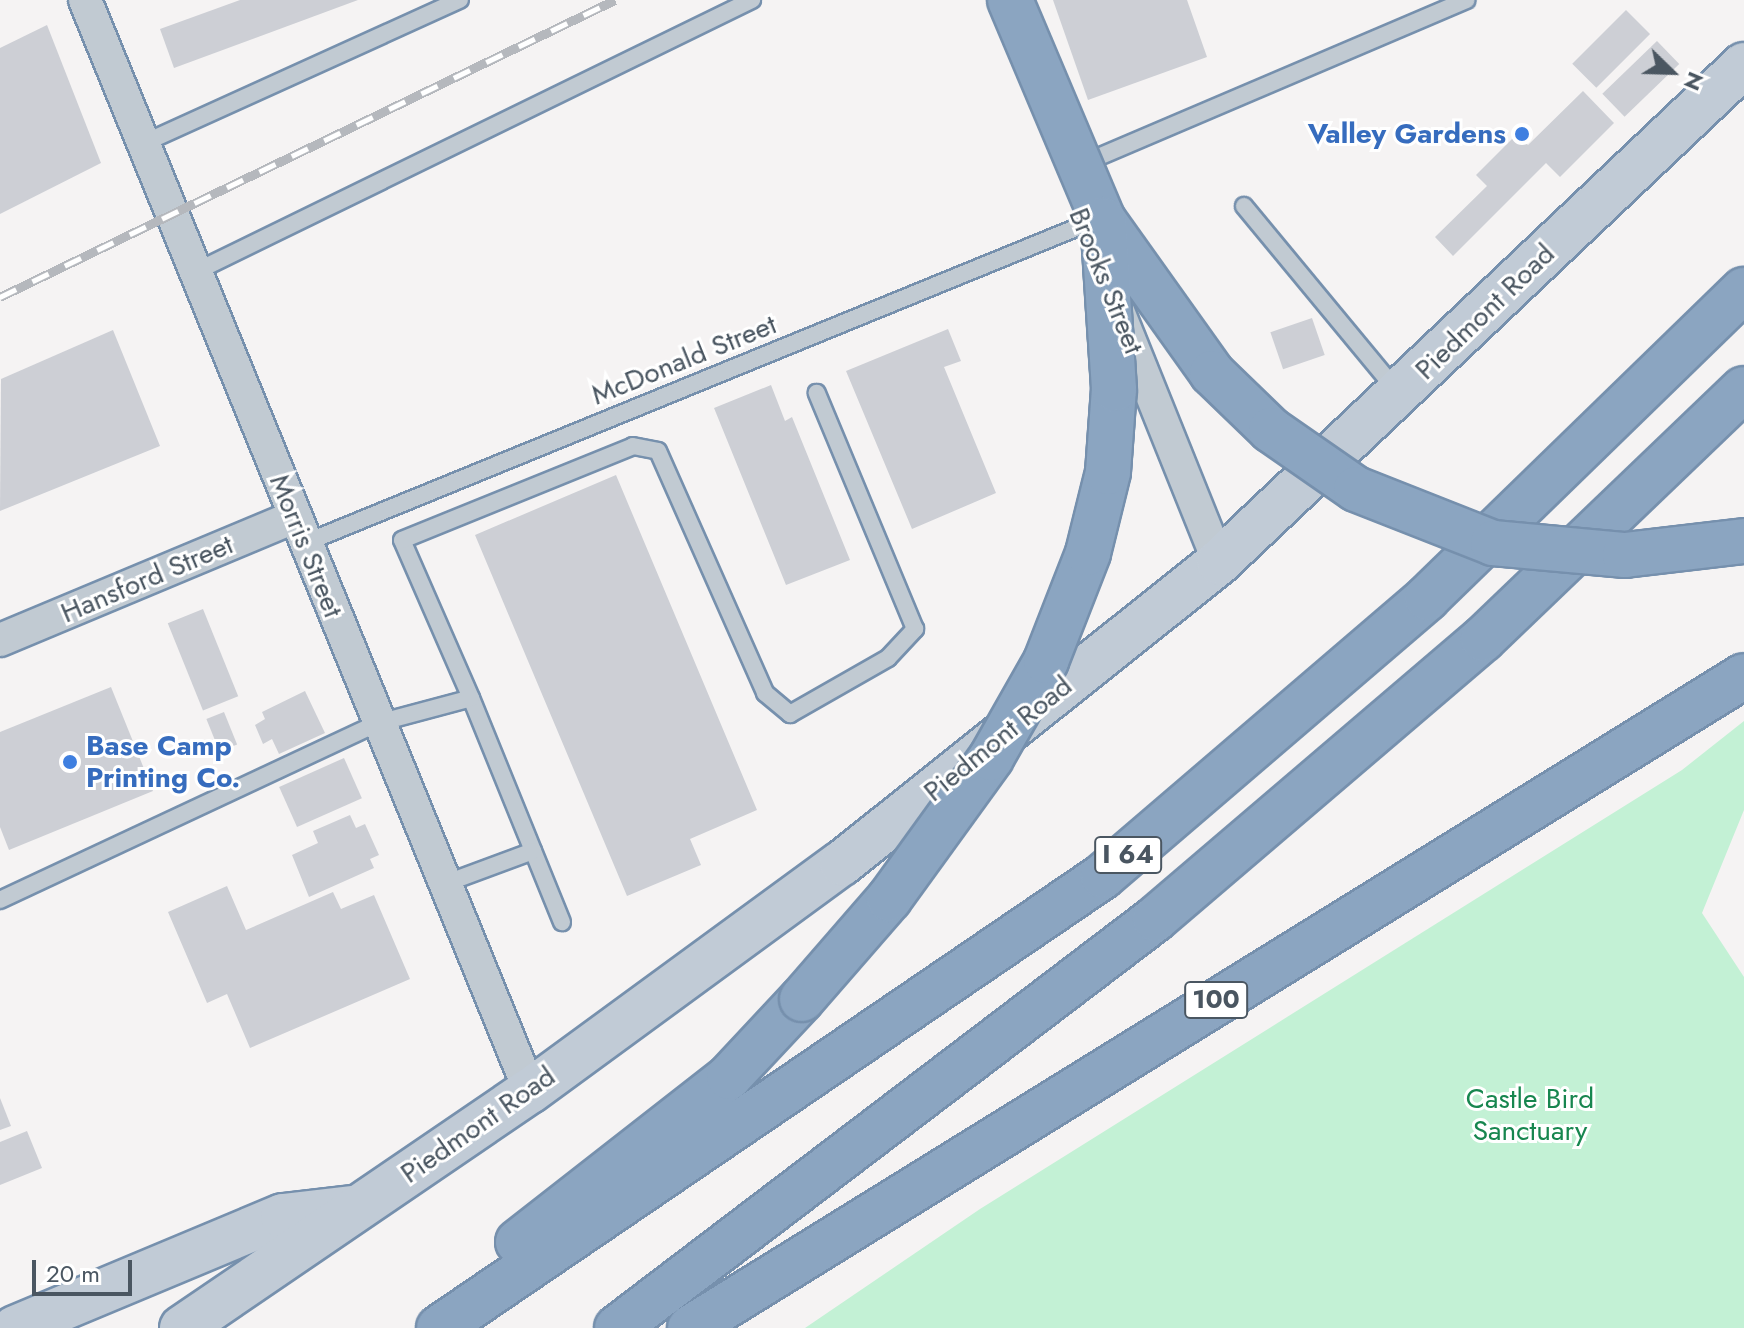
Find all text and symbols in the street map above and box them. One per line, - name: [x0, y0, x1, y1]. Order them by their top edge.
- north arrow: [1632, 32, 1712, 112]
- text: N: [1676, 67, 1712, 96]
- place label: Valley Gardens: [1308, 117, 1506, 151]
- marker: Valley Gardens: [1513, 125, 1531, 143]
- street label: Brooks Street: [1062, 203, 1150, 359]
- street label: Piedmont Road: [1408, 237, 1562, 387]
- street label: McDonald Street: [587, 308, 781, 412]
- street label: Morris Street: [262, 470, 350, 622]
- street label: Hansford Street: [56, 528, 238, 630]
- street label: Piedmont Road: [917, 669, 1079, 809]
- place label: Base Camp Printing Co.: [86, 729, 240, 795]
- marker: Base Camp Printing Co.: [61, 753, 79, 771]
- road number: I 64: [1094, 833, 1162, 877]
- road number: 100: [1184, 978, 1248, 1022]
- street label: Piedmont Road: [394, 1060, 562, 1190]
- park label: Castle Bird Sanctuary: [1466, 1082, 1594, 1148]
- scale bar: [36, 1244, 136, 1294]
- text: 20 m: [46, 1256, 100, 1291]

